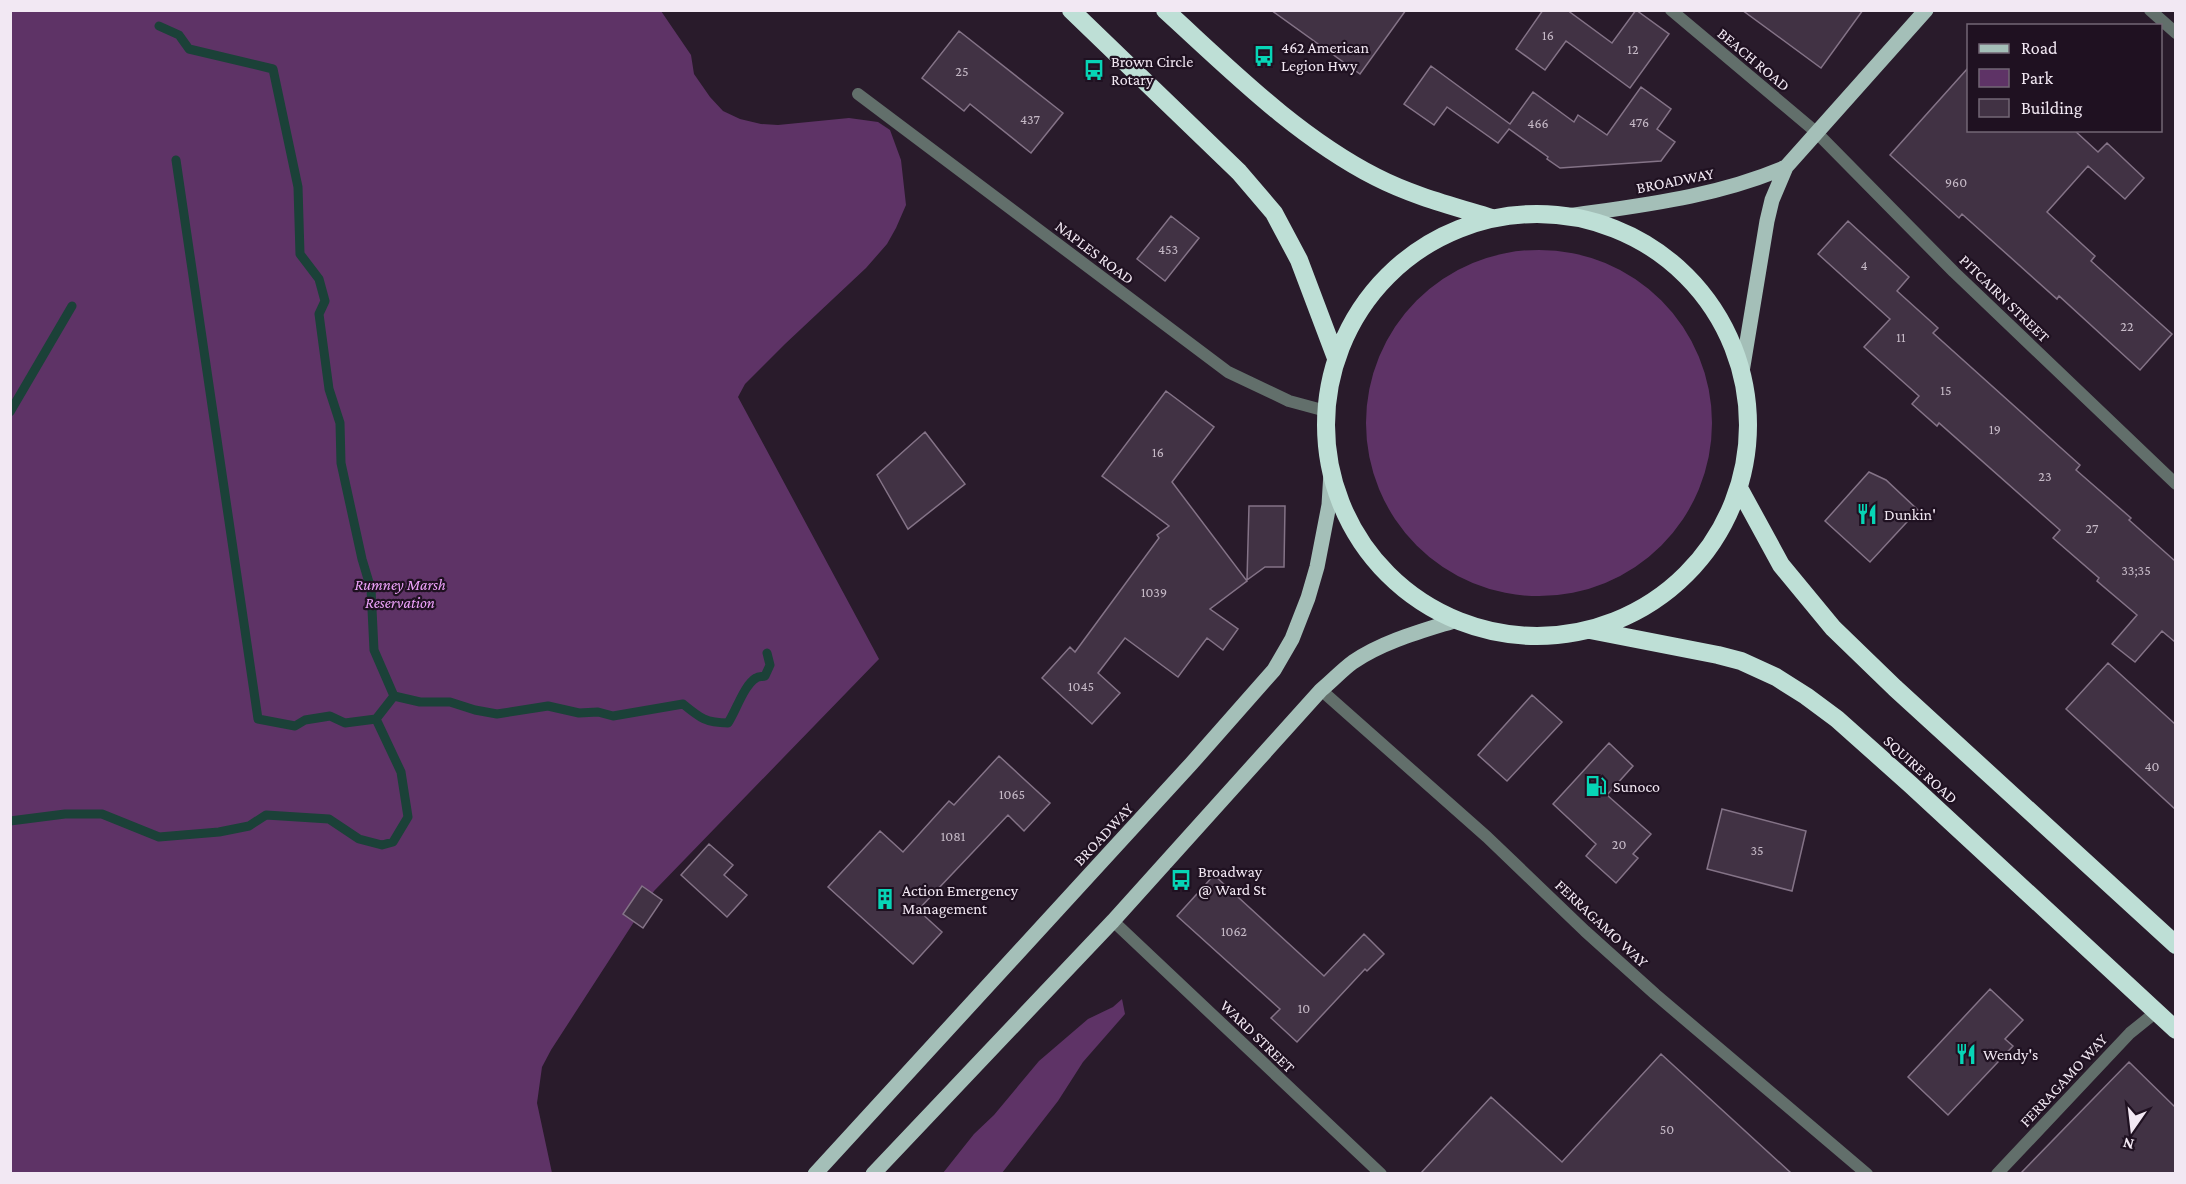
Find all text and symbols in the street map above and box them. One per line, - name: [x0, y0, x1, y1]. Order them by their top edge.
- street label: BEACH ROAD: [1714, 24, 1793, 94]
- legend: [1967, 24, 2162, 132]
- house number: 16: [1542, 27, 1554, 43]
- text: Road: [2021, 38, 2058, 58]
- place label: 462 American Legion Hwy: [1281, 39, 1370, 75]
- house number: 12: [1627, 41, 1639, 57]
- bus stop icon: 462 American Legion Hwy: [1252, 44, 1276, 68]
- place label: Brown Circle Rotary: [1111, 53, 1193, 89]
- bus stop icon: Brown Circle Rotary: [1082, 58, 1106, 82]
- house number: 25: [955, 63, 969, 79]
- text: Park: [2021, 68, 2053, 88]
- text: Building: [2021, 98, 2083, 118]
- house number: 437: [1020, 111, 1041, 127]
- house number: 476: [1629, 114, 1649, 130]
- house number: 466: [1527, 115, 1549, 131]
- street label: BROADWAY: [1635, 165, 1716, 196]
- house number: 960: [1945, 174, 1967, 190]
- street label: NAPLES ROAD: [1052, 217, 1137, 287]
- house number: 453: [1158, 241, 1178, 257]
- street label: PITCAIRN STREET: [1956, 251, 2053, 346]
- house number: 4: [1860, 257, 1868, 273]
- house number: 22: [2120, 318, 2134, 334]
- house number: 11: [1896, 329, 1906, 345]
- house number: 15: [1940, 382, 1952, 398]
- house number: 19: [1989, 421, 2001, 437]
- house number: 16: [1152, 444, 1164, 460]
- house number: 23: [2038, 468, 2052, 484]
- restaurant icon: Dunkin': [1855, 502, 1879, 526]
- place label: Dunkin': [1884, 506, 1936, 523]
- house number: 27: [2086, 520, 2099, 536]
- house number: 33;35: [2121, 562, 2151, 578]
- park label: Rumney Marsh Reservation: [354, 576, 446, 611]
- house number: 1039: [1141, 584, 1167, 600]
- house number: 1045: [1068, 678, 1094, 694]
- street label: SQUIRE ROAD: [1880, 732, 1961, 807]
- house number: 40: [2144, 758, 2160, 774]
- fuel station icon: Sunoco: [1584, 774, 1608, 798]
- place label: Sunoco: [1613, 778, 1660, 795]
- house number: 1065: [999, 786, 1025, 802]
- street label: BROADWAY: [1070, 799, 1137, 869]
- house number: 1081: [941, 828, 966, 844]
- house number: 20: [1612, 836, 1626, 852]
- house number: 35: [1750, 842, 1764, 858]
- place label: Broadway @ Ward St: [1198, 863, 1267, 899]
- bus stop icon: Broadway @ Ward St: [1169, 868, 1193, 892]
- street label: FERRAGAMO WAY: [1552, 876, 1652, 971]
- place label: Action Emergency Management: [902, 882, 1019, 918]
- building icon: Action Emergency Management: [873, 887, 897, 911]
- house number: 1062: [1221, 923, 1247, 939]
- street label: WARD STREET: [1217, 997, 1299, 1076]
- house number: 10: [1298, 1000, 1310, 1016]
- street label: FERRAGAMO WAY: [2016, 1030, 2111, 1130]
- restaurant icon: Wendy's: [1954, 1042, 1978, 1066]
- place label: Wendy's: [1983, 1046, 2038, 1064]
- north arrow: [2102, 1100, 2162, 1160]
- house number: 50: [1660, 1121, 1674, 1137]
- text: N: [2121, 1134, 2136, 1154]

